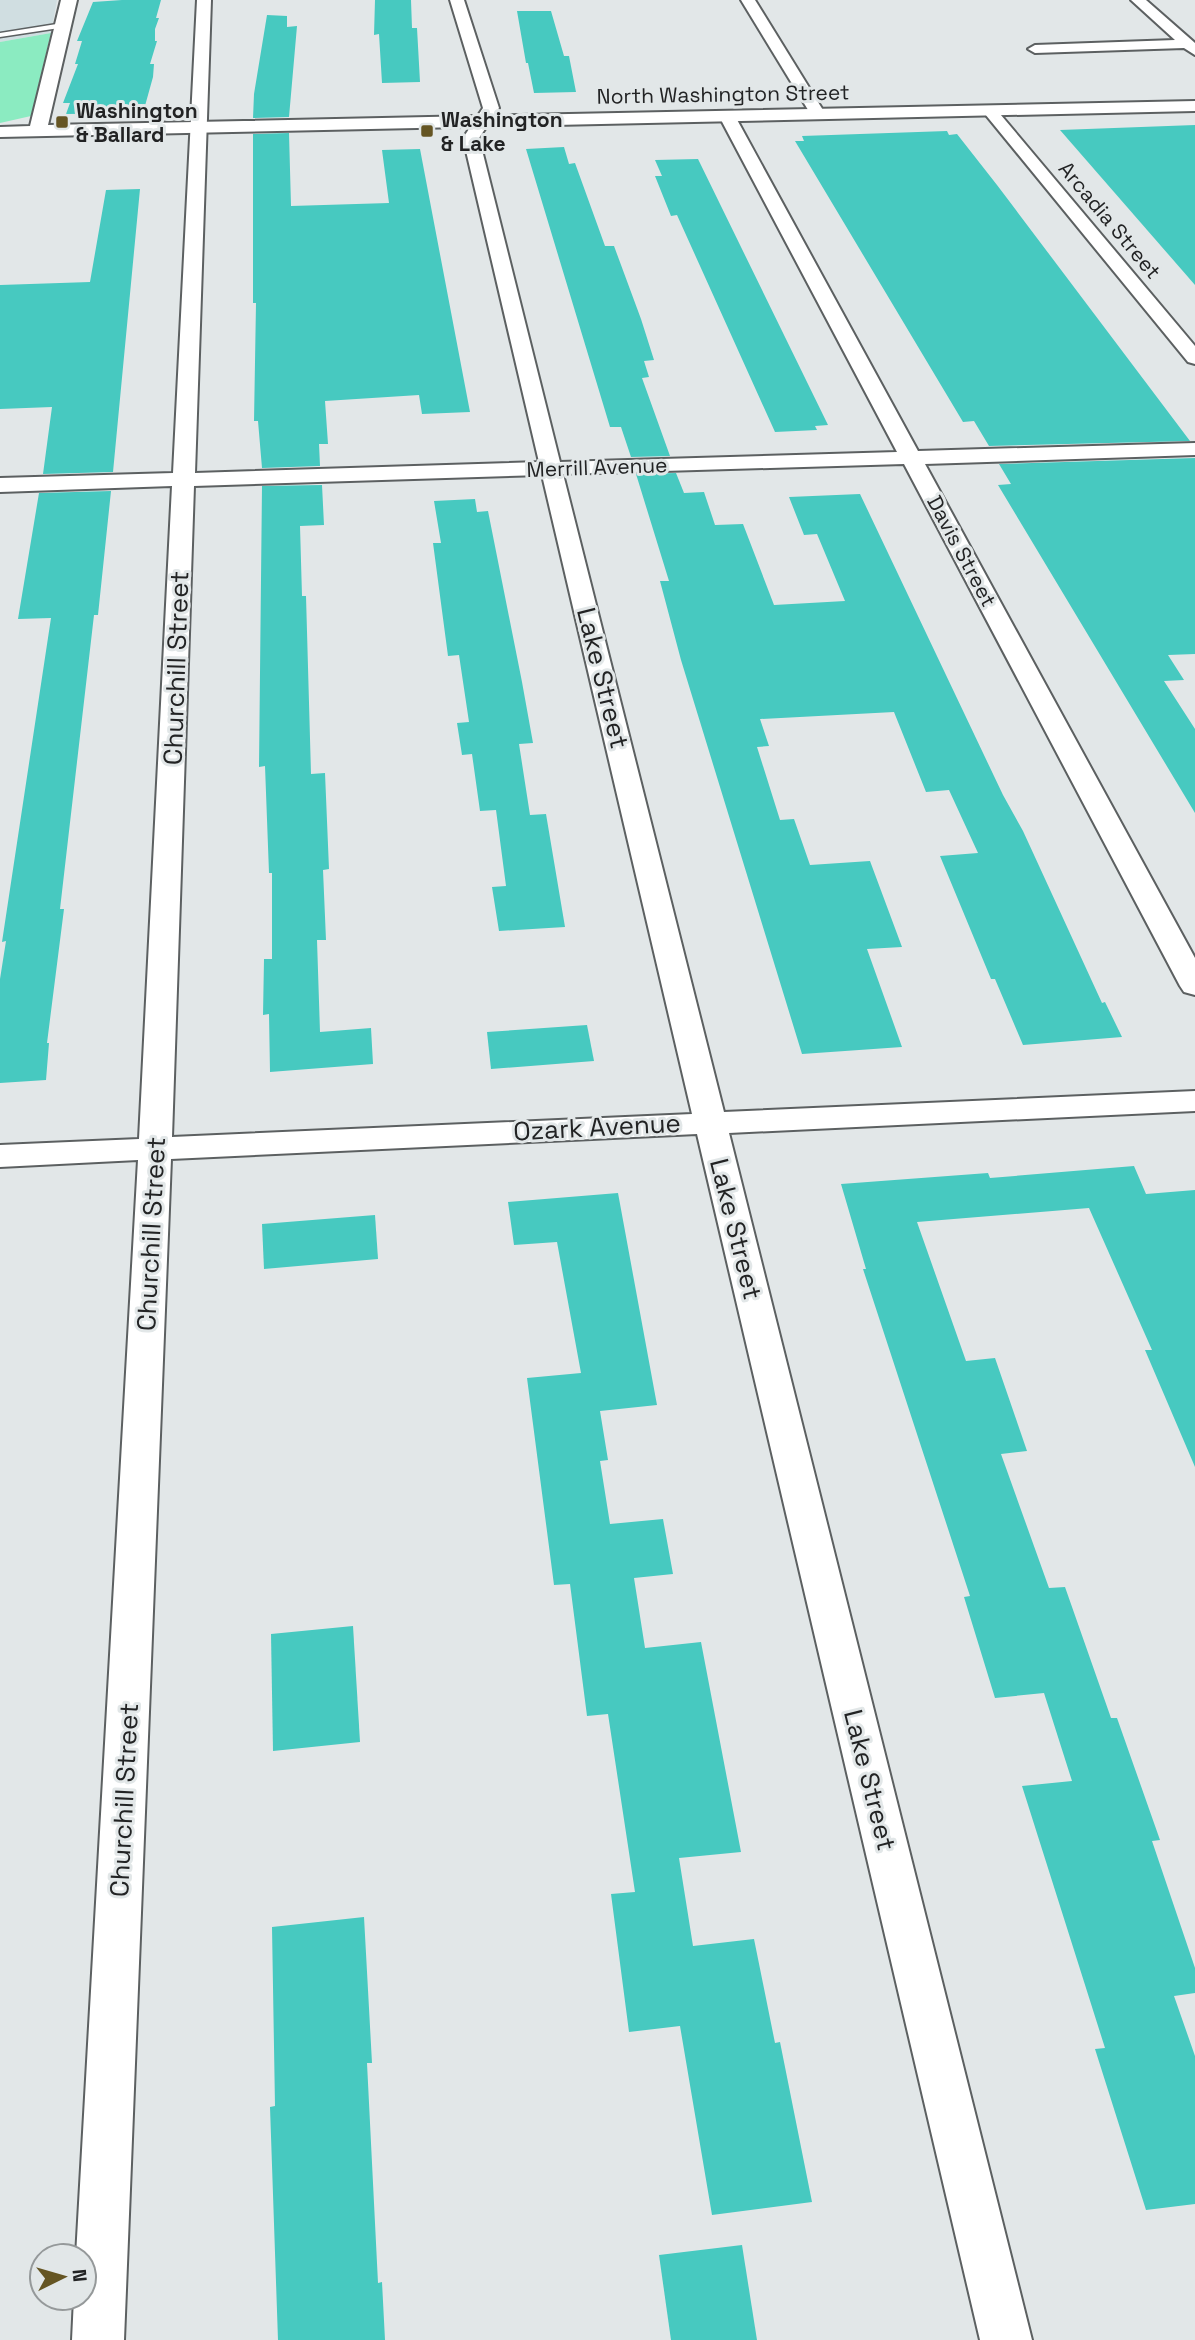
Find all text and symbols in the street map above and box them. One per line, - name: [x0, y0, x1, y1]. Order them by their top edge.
- street label: North Washington Street: [596, 78, 850, 110]
- place label: Washington & Ballard: [76, 97, 198, 148]
- place label: Washington & Lake: [441, 106, 563, 157]
- marker: Washington & Ballard: [54, 114, 70, 130]
- marker: Washington & Lake: [419, 123, 435, 139]
- street label: Arcadia Street: [1053, 156, 1167, 284]
- street label: Merrill Avenue: [526, 451, 668, 483]
- street label: Davis Street: [921, 491, 1003, 611]
- street label: Churchill Street: [156, 570, 196, 766]
- street label: Lake Street: [569, 604, 637, 752]
- street label: Ozark Avenue: [512, 1106, 682, 1148]
- street label: Churchill Street: [129, 1136, 173, 1332]
- street label: Lake Street: [702, 1155, 770, 1303]
- street label: Churchill Street: [102, 1702, 146, 1898]
- street label: Lake Street: [836, 1706, 904, 1854]
- north arrow: [28, 2242, 98, 2312]
- text: N: [66, 2268, 92, 2283]

